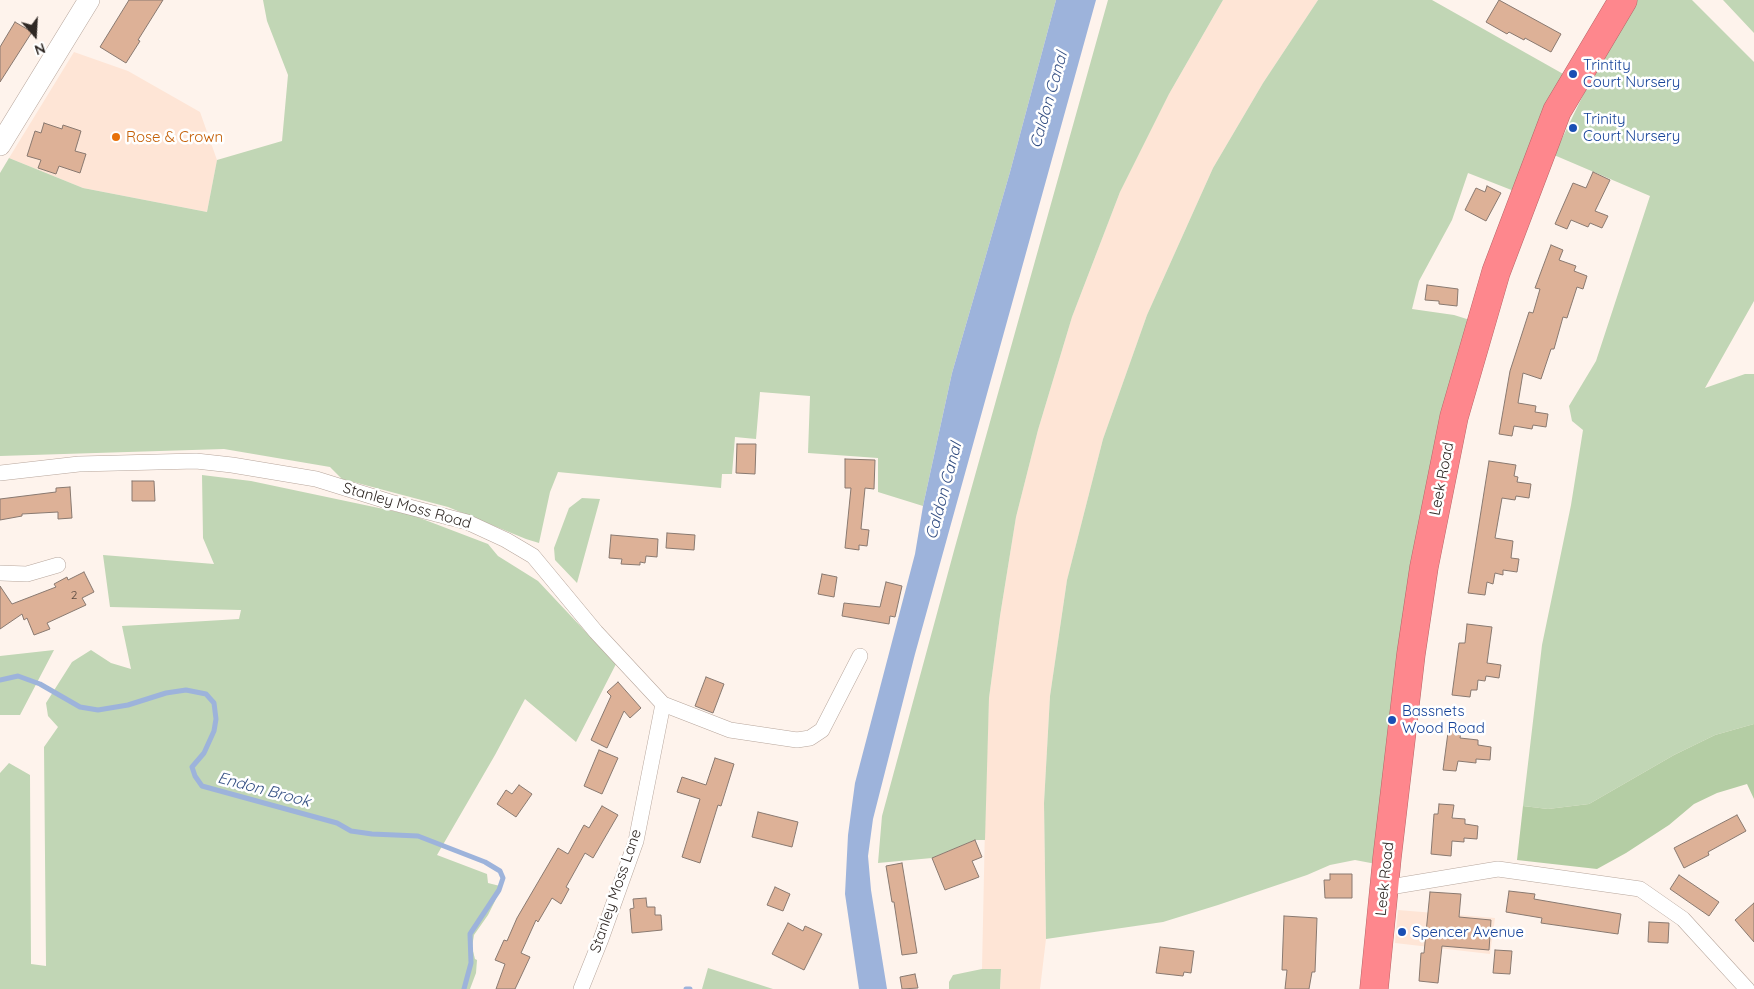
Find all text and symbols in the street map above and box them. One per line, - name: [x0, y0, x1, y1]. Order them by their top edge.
- north arrow: [10, 10, 60, 60]
- text: N: [32, 39, 48, 59]
- water label: Caldon Canal: [1026, 50, 1072, 150]
- place label: Trintity Court Nursery: [1583, 56, 1680, 91]
- marker: Trintity Court Nursery: [1567, 68, 1579, 80]
- place label: Trinity Court Nursery: [1583, 110, 1680, 145]
- marker: Trinity Court Nursery: [1567, 122, 1579, 134]
- place label: Rose & Crown: [126, 128, 223, 146]
- marker: Rose & Crown: [110, 131, 122, 143]
- water label: Caldon Canal: [922, 441, 966, 541]
- street label: Leek Road: [1426, 441, 1458, 517]
- street label: Stanley Moss Road: [341, 479, 473, 533]
- house number: 2: [71, 588, 77, 602]
- place label: Bassnets Wood Road: [1402, 702, 1485, 737]
- marker: Bassnets Wood Road: [1386, 714, 1398, 726]
- water label: Endon Brook: [215, 768, 313, 812]
- street label: Stanley Moss Lane: [586, 827, 646, 955]
- street label: Leek Road: [1372, 841, 1398, 917]
- place label: Spencer Avenue: [1412, 923, 1524, 941]
- marker: Spencer Avenue: [1396, 926, 1408, 938]

